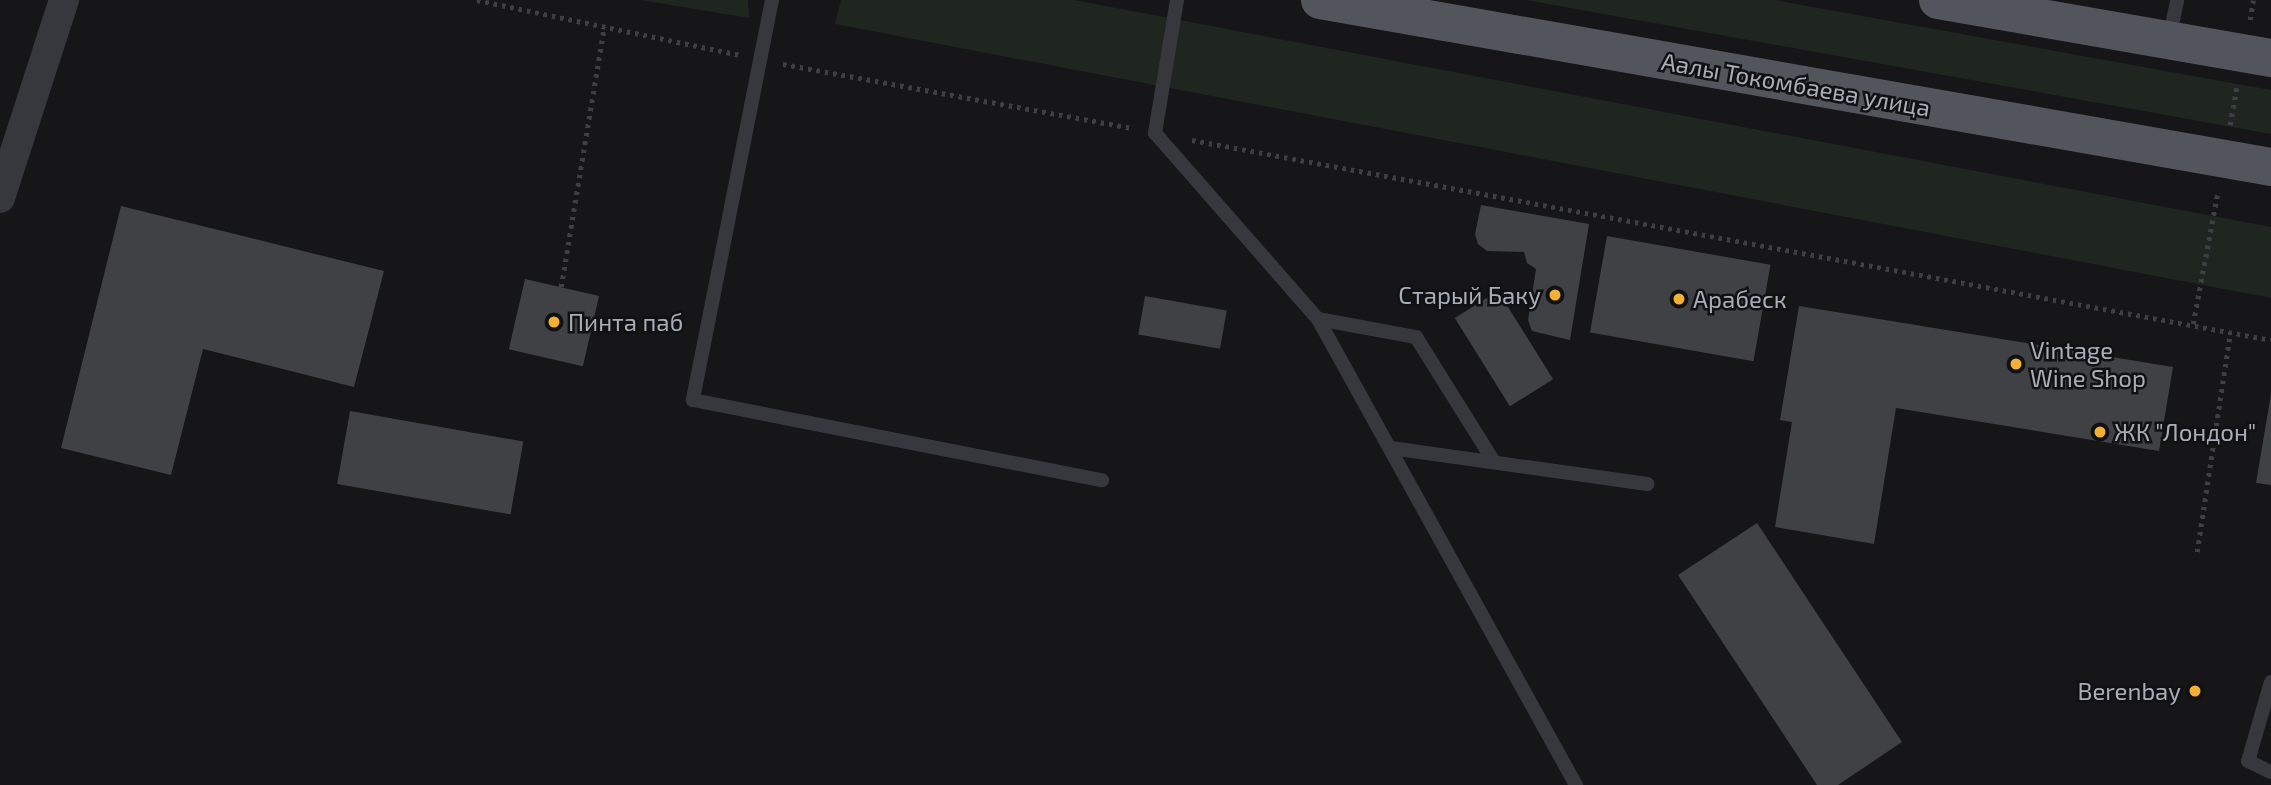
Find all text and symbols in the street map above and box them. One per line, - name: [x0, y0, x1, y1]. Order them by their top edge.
- street label: Аалы Токомбаева улица: [1659, 46, 1933, 122]
- place label: Старый Баку: [1398, 281, 1541, 309]
- place label: Арабеск: [1693, 285, 1787, 313]
- marker: Старый Баку: [1547, 287, 1563, 303]
- marker: Арабеск: [1671, 291, 1687, 307]
- place label: Пинта паб: [568, 308, 683, 336]
- marker: Пинта паб: [546, 314, 562, 330]
- place label: Vintage Wine Shop: [2030, 336, 2146, 392]
- marker: Vintage Wine Shop: [2008, 356, 2024, 372]
- place label: ЖК "Лондон": [2114, 418, 2256, 446]
- marker: ЖК "Лондон": [2092, 424, 2108, 440]
- place label: Berenbay: [2078, 677, 2181, 705]
- marker: Berenbay: [2187, 683, 2203, 699]

